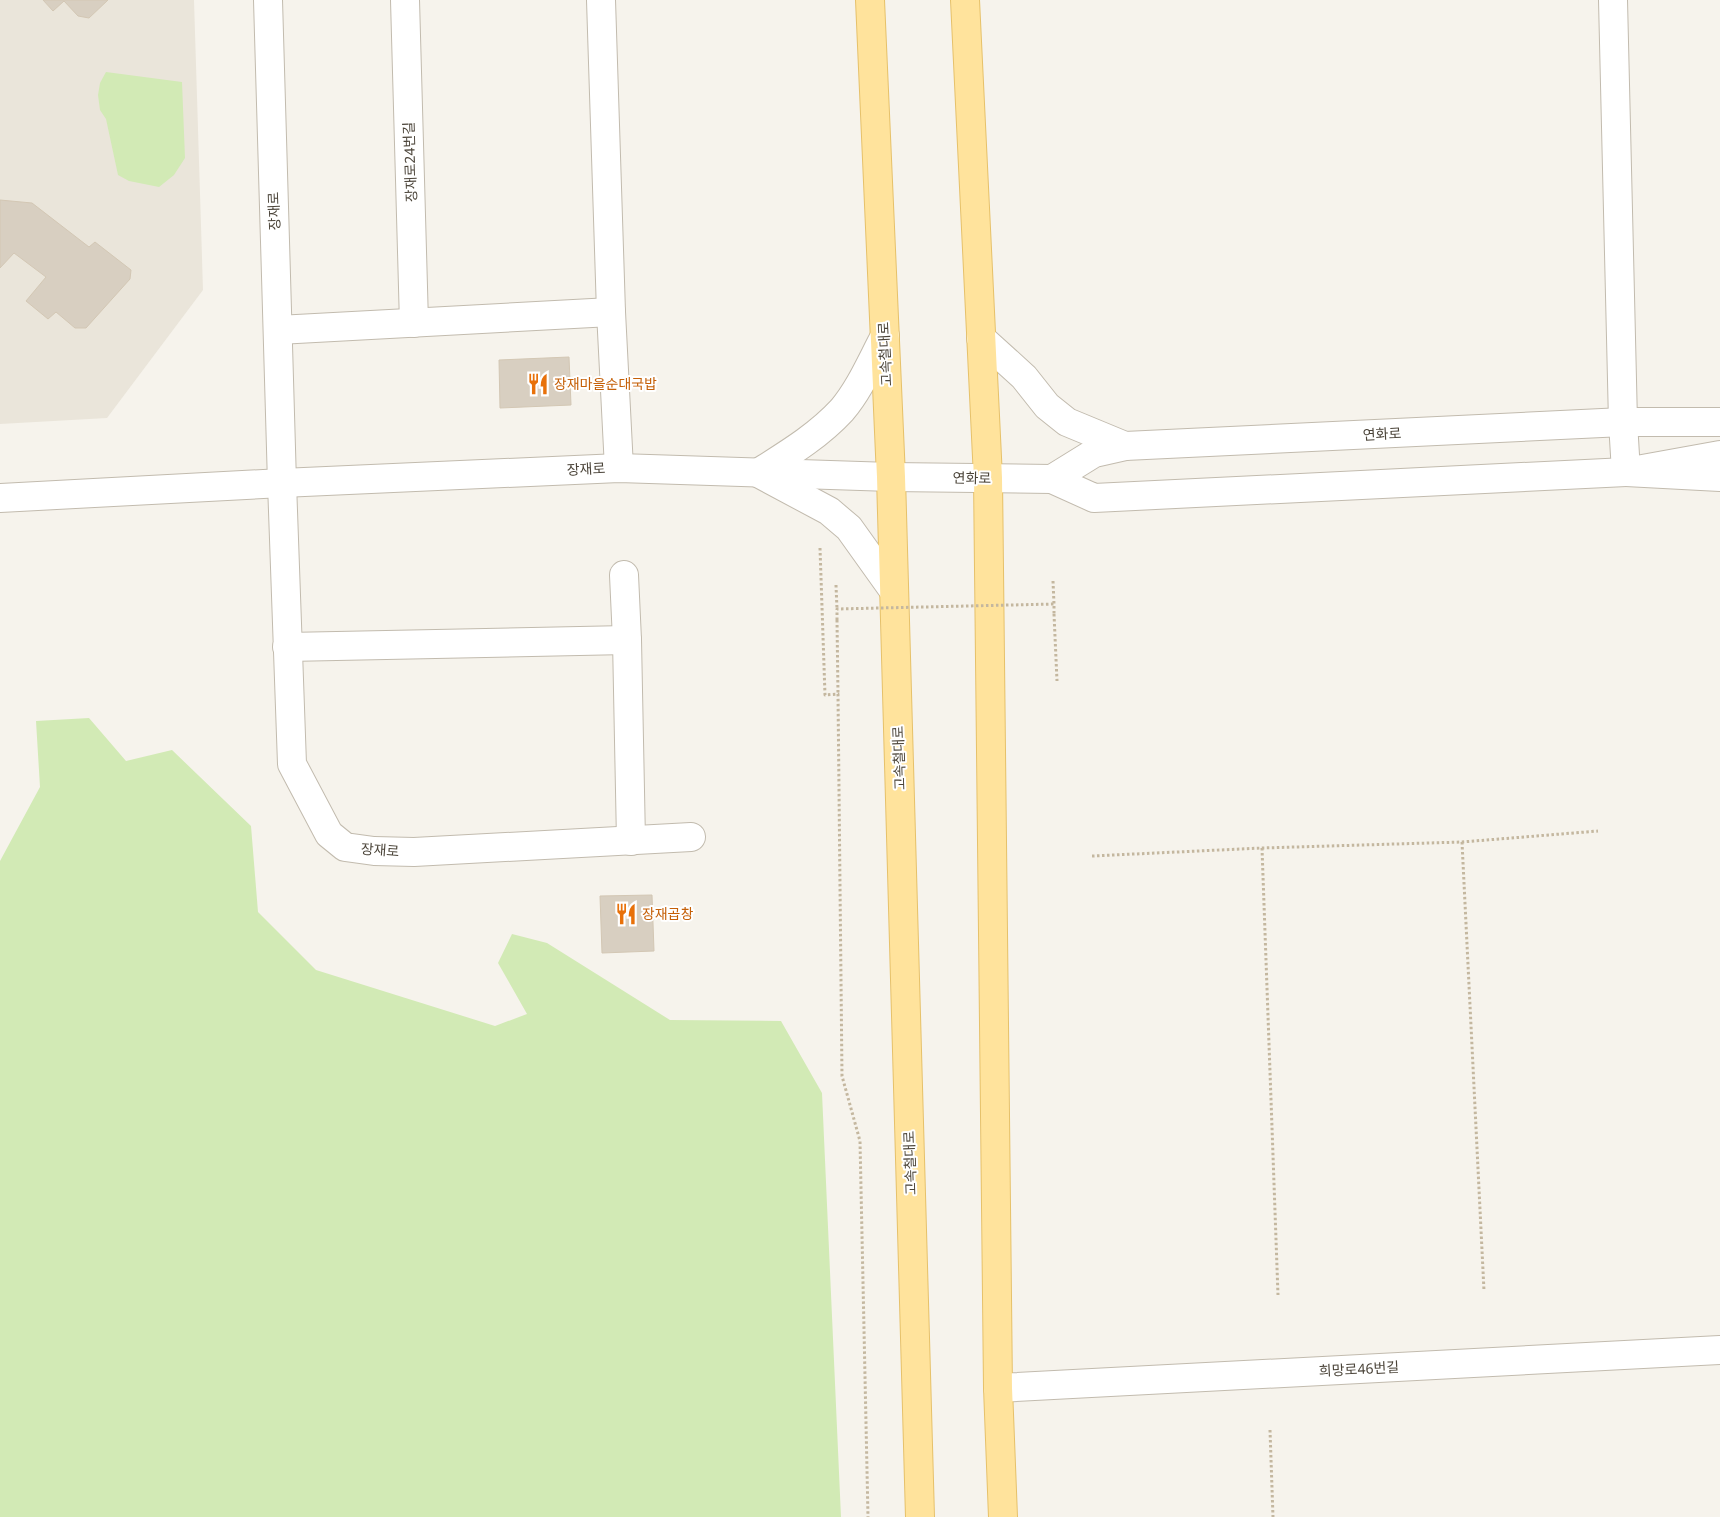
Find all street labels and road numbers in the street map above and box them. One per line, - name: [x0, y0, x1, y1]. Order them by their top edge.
- street label: 장재로24번길: [399, 121, 420, 203]
- street label: 장재로: [263, 191, 284, 231]
- street label: 고속철대로: [873, 321, 896, 387]
- street label: 연화로: [1362, 423, 1402, 444]
- street label: 장재로: [566, 458, 606, 479]
- street label: 연화로: [953, 468, 992, 487]
- street label: 고속철대로: [888, 725, 909, 791]
- street label: 장재로: [360, 839, 400, 860]
- street label: 고속철대로: [899, 1130, 920, 1196]
- street label: 희망로46번길: [1318, 1357, 1400, 1380]

